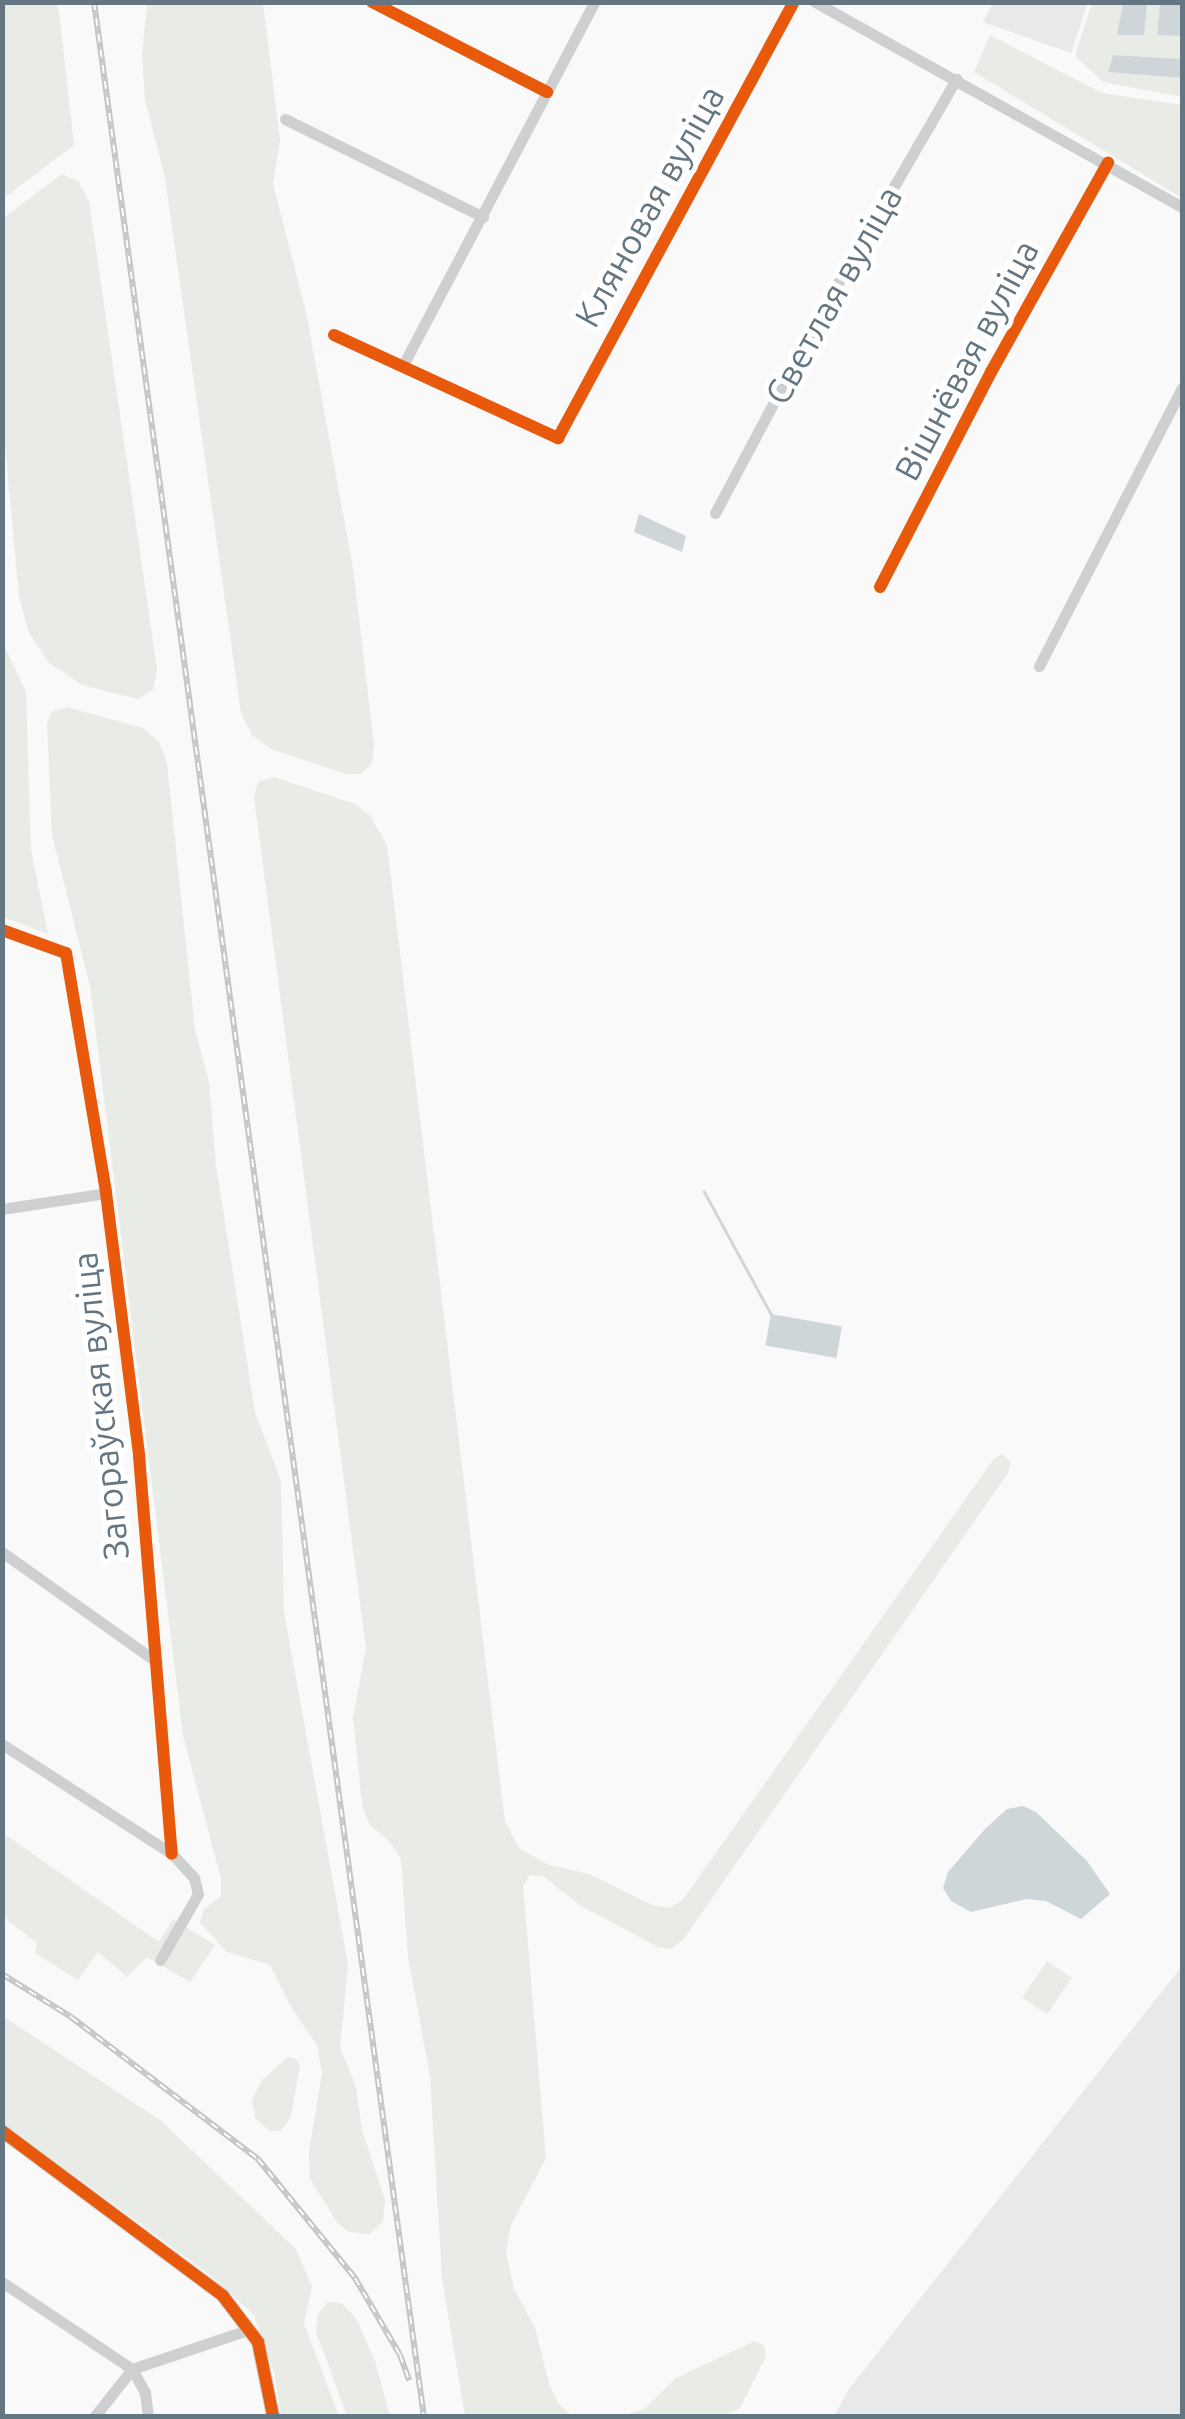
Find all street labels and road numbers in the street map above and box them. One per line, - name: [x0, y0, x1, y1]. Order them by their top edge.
- street label: Кляновая вуліца: [565, 78, 733, 334]
- street label: Светлая вуліца: [756, 179, 910, 411]
- street label: Вішнёвая вуліца: [885, 233, 1047, 487]
- street label: Загораўская вуліца: [63, 1250, 137, 1562]

